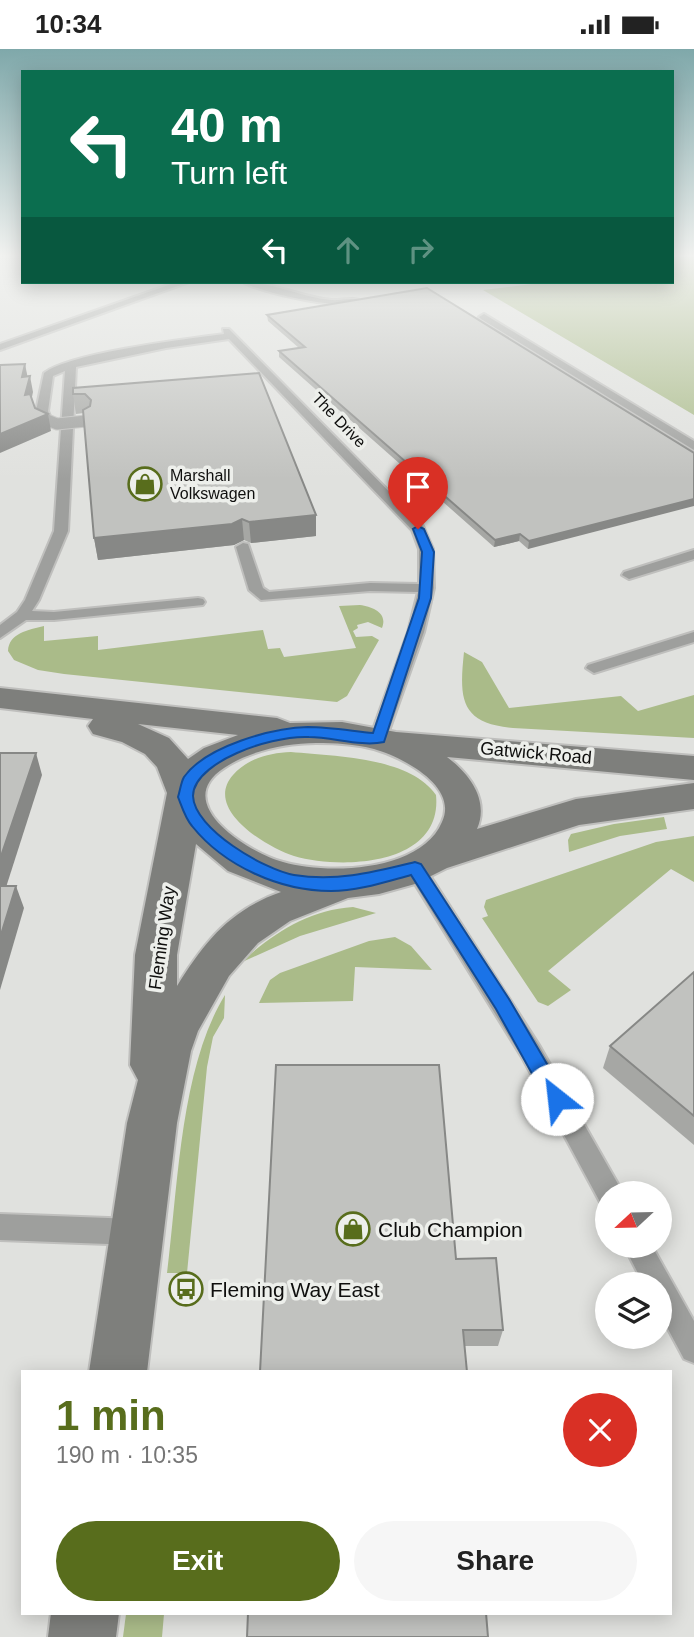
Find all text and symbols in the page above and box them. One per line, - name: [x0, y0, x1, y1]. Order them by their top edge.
- text: 10:34: [35, 9, 102, 39]
- icon: left: [56, 98, 147, 189]
- text: 40 m: [171, 98, 283, 152]
- text: Turn left: [171, 155, 287, 191]
- icon: left: [256, 231, 294, 269]
- icon: ahead: [329, 231, 367, 269]
- icon: right: [402, 231, 440, 269]
- street label: The Drive: [309, 389, 369, 451]
- pin: [388, 457, 448, 529]
- shop icon: Marshall Volkswagen: [126, 465, 164, 503]
- place label: Marshall Volkswagen: [170, 467, 255, 502]
- icon: arrive: [399, 468, 437, 506]
- street label: Gatwick Road: [479, 738, 593, 768]
- street label: Fleming Way: [145, 885, 179, 991]
- position arrow: [520, 1062, 594, 1136]
- north arrow: [595, 1181, 672, 1258]
- map controls: [595, 1181, 672, 1349]
- shop icon: Club Champion: [334, 1210, 372, 1248]
- place label: Club Champion: [378, 1218, 523, 1241]
- bus stop icon: Fleming Way East: [167, 1270, 205, 1308]
- button: layers: [595, 1272, 672, 1349]
- place label: Fleming Way East: [210, 1278, 380, 1301]
- text: 1 min: [56, 1392, 166, 1439]
- button: close: [563, 1393, 637, 1467]
- text: 190 m · 10:35: [56, 1442, 198, 1468]
- button: Exit: [56, 1521, 340, 1601]
- button: Share: [354, 1521, 637, 1601]

